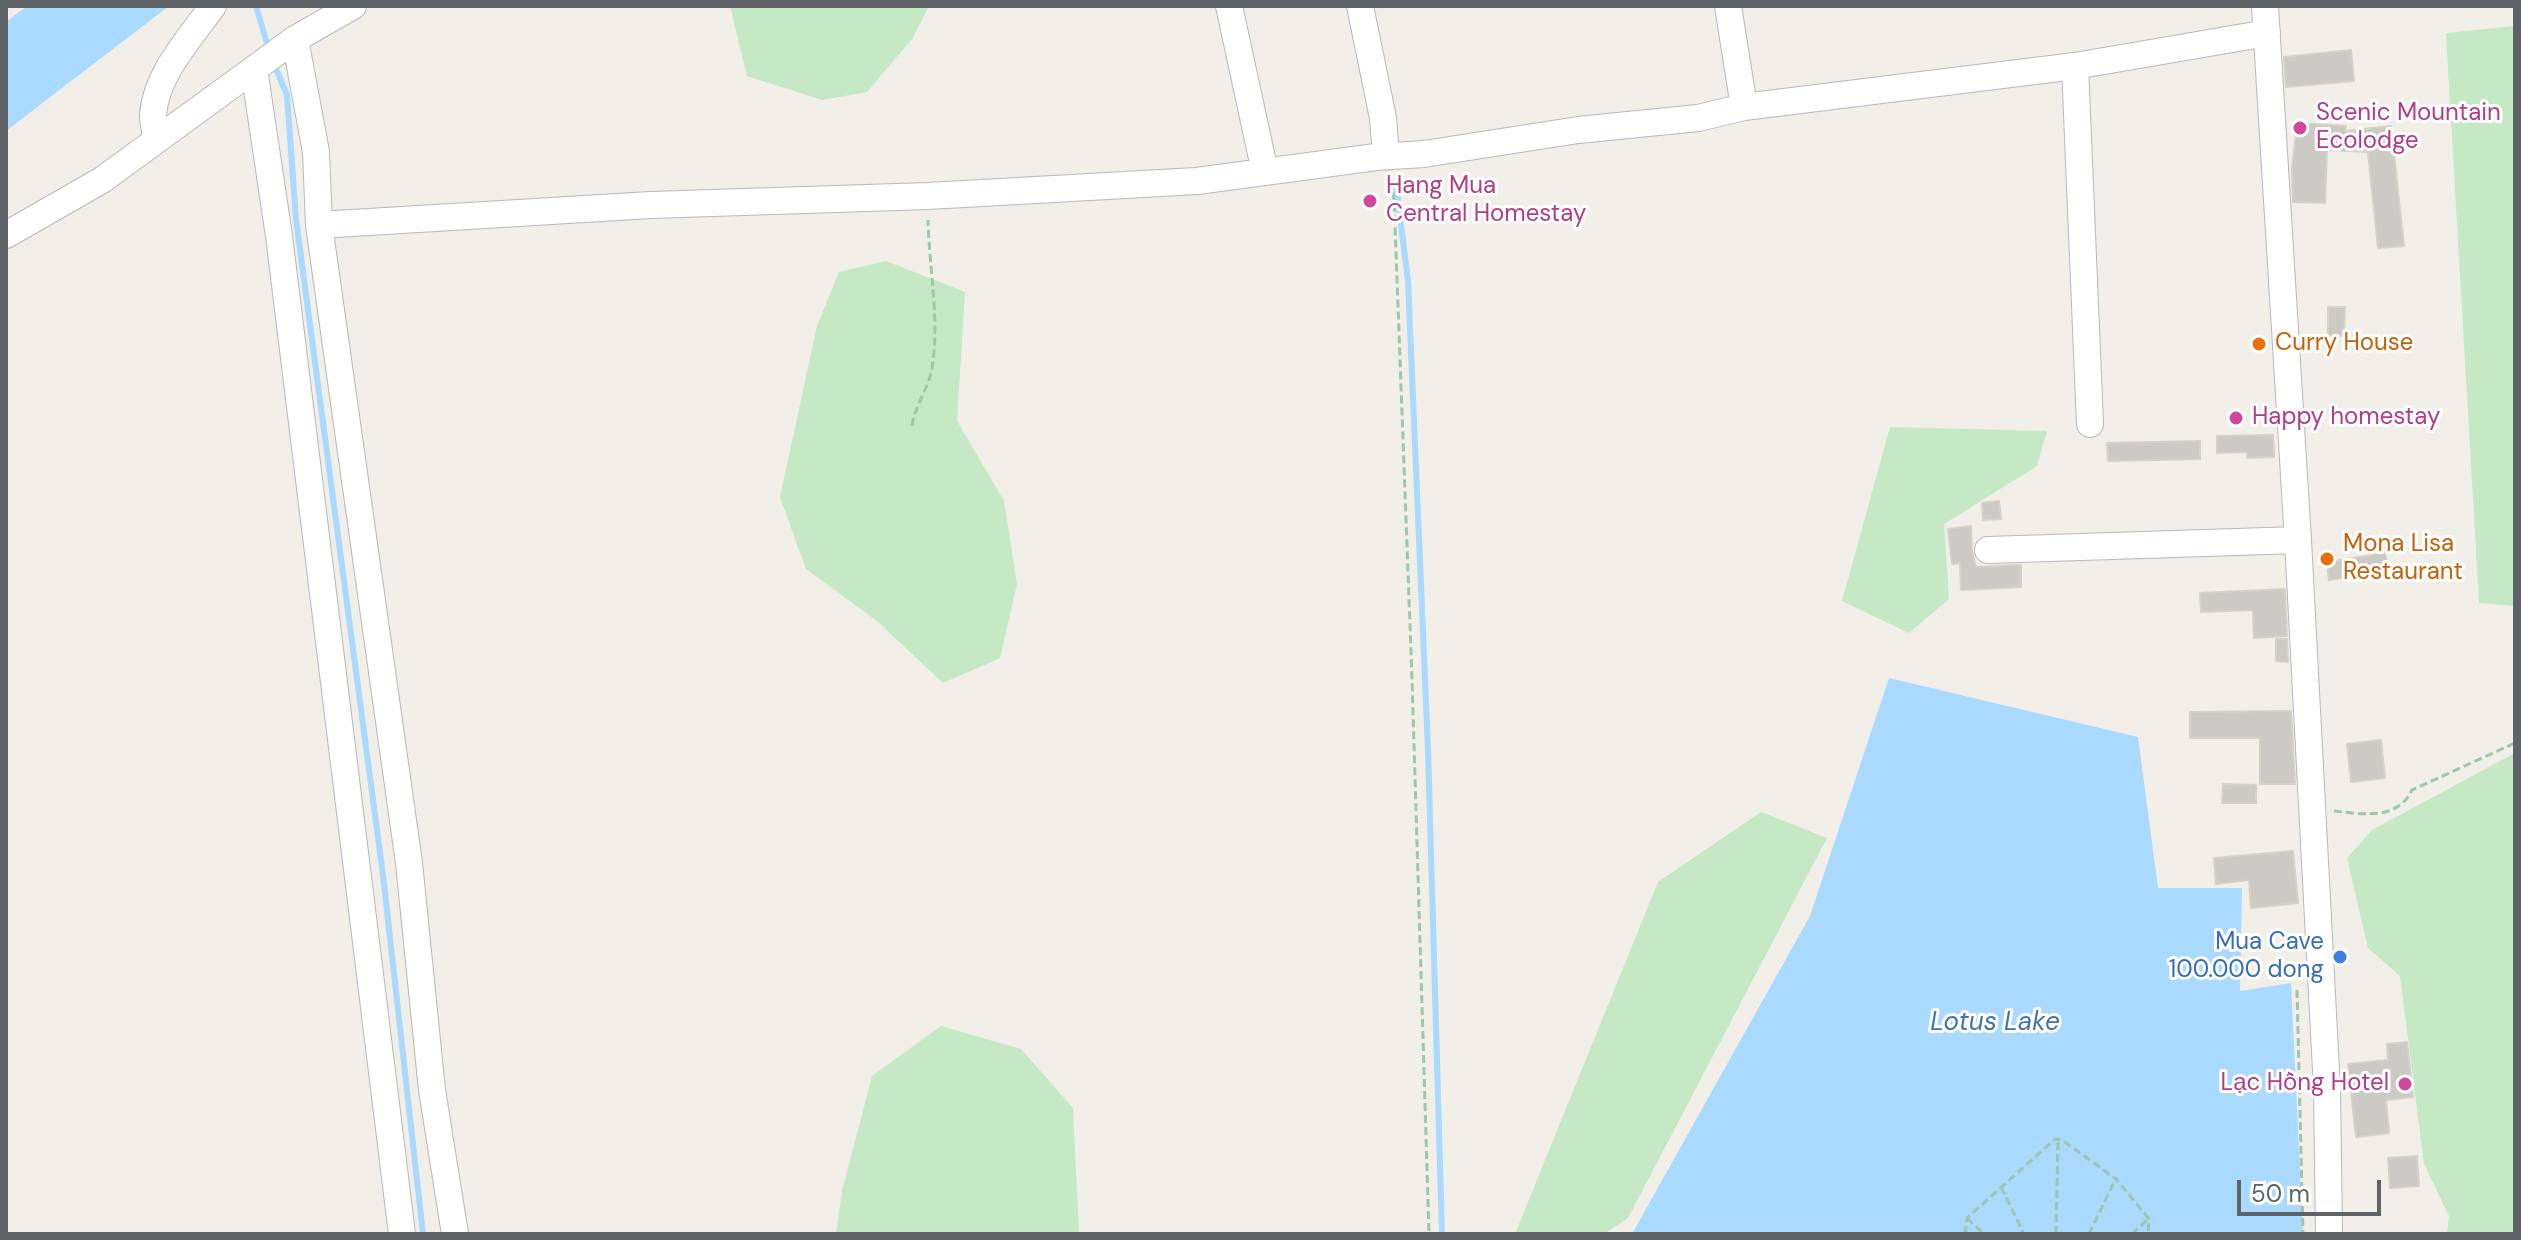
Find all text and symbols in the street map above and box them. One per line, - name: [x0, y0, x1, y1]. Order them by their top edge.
- place label: Scenic Mountain Ecolodge: [2316, 100, 2501, 156]
- marker: Scenic Mountain Ecolodge: [2291, 119, 2309, 137]
- place label: Hang Mua Central Homestay: [1386, 173, 1586, 229]
- marker: Hang Mua Central Homestay: [1361, 192, 1379, 210]
- place label: Curry House: [2275, 330, 2413, 358]
- marker: Curry House: [2250, 335, 2268, 353]
- place label: Happy homestay: [2252, 404, 2440, 432]
- marker: Happy homestay: [2227, 409, 2245, 427]
- place label: Mona Lisa Restaurant: [2343, 531, 2463, 587]
- marker: Mona Lisa Restaurant: [2318, 550, 2336, 568]
- place label: Mua Cave 100.000 dong: [2169, 929, 2324, 985]
- marker: Mua Cave 100.000 dong: [2331, 948, 2349, 966]
- water label: Lotus Lake: [1930, 1007, 2060, 1039]
- place label: Lạc Hồng Hotel: [2221, 1070, 2389, 1098]
- marker: Lạc Hồng Hotel: [2396, 1075, 2414, 1093]
- scale bar: [2241, 1164, 2385, 1214]
- text: 50 m: [2251, 1178, 2310, 1209]

